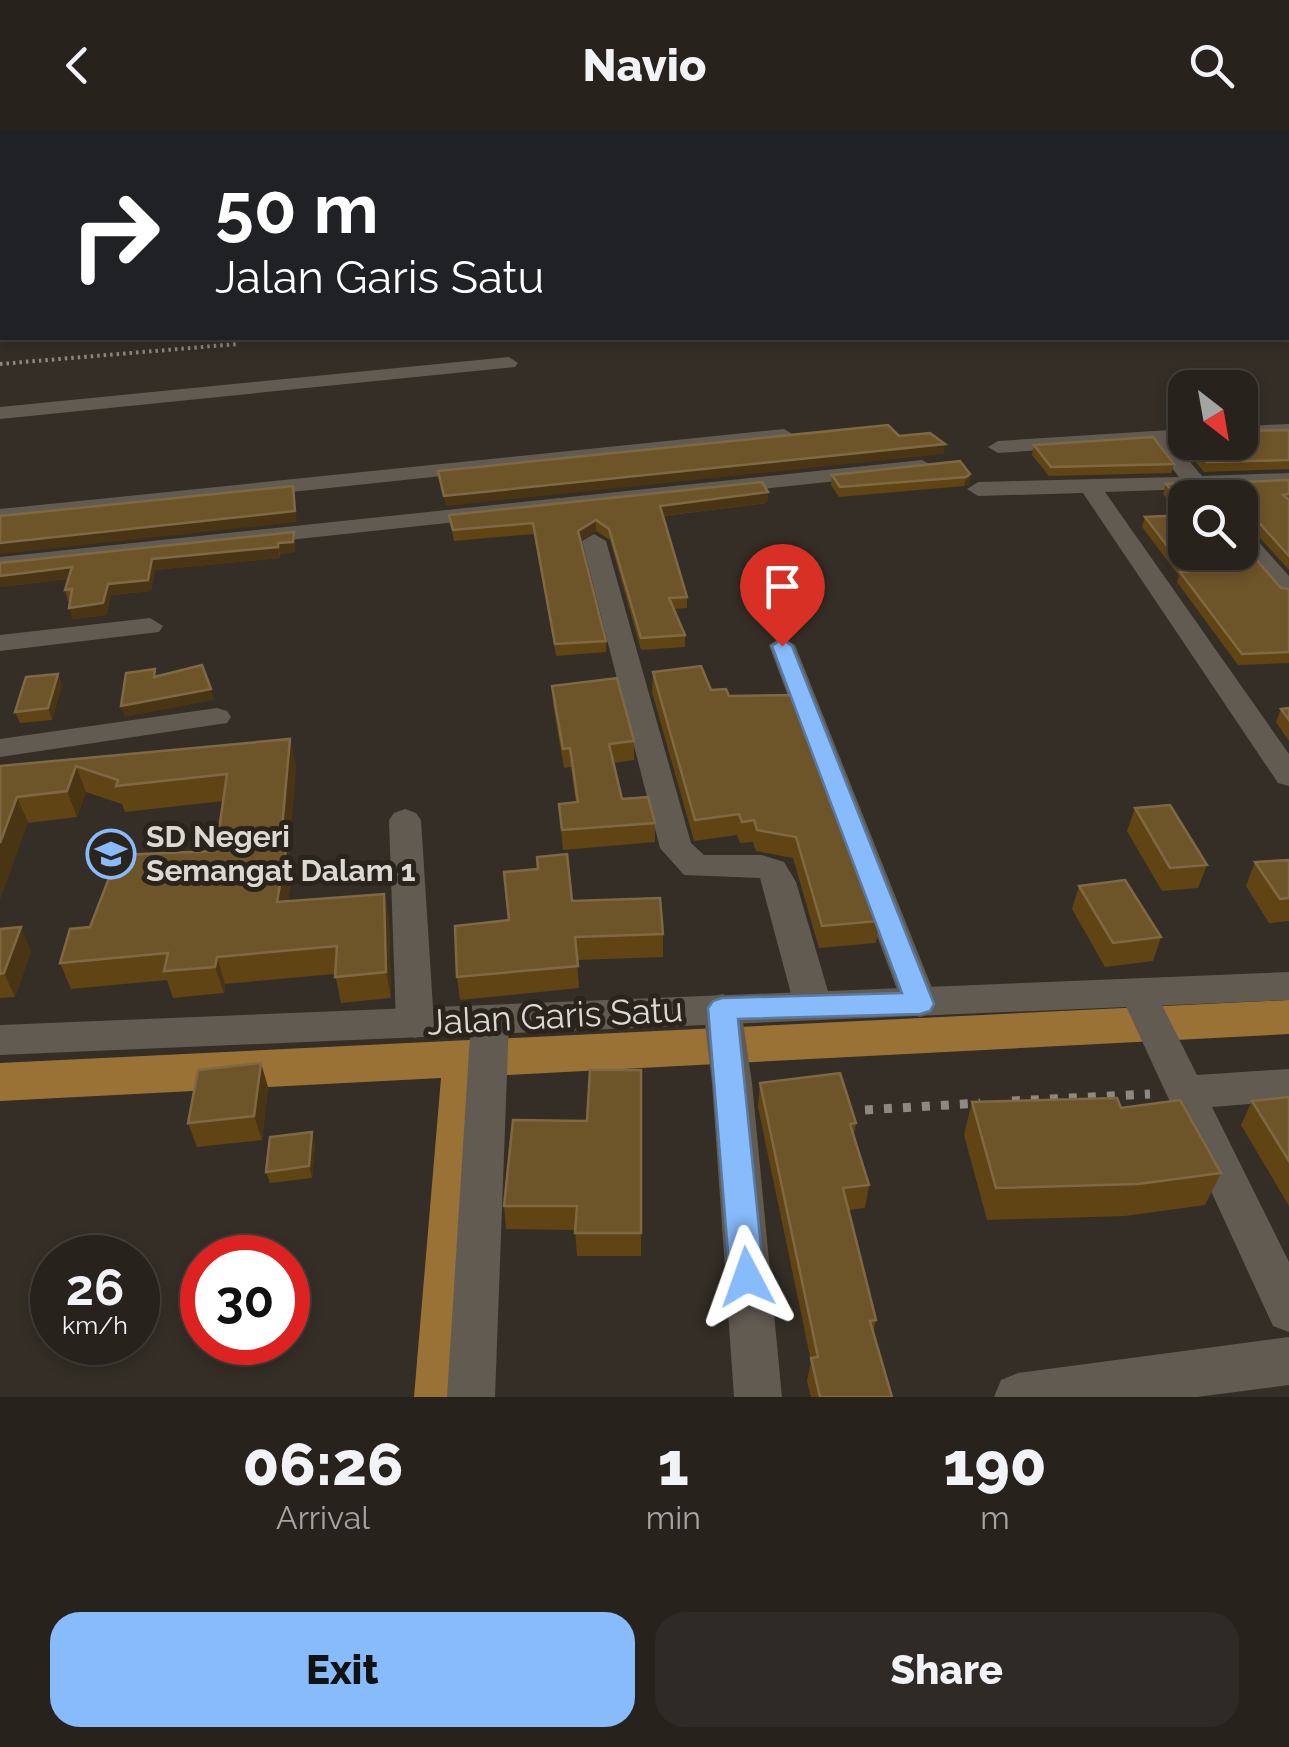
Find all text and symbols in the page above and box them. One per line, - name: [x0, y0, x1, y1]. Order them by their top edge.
- icon: back: [50, 38, 105, 93]
- icon: search: [1184, 38, 1239, 93]
- text: Navio: [583, 39, 706, 92]
- text: 50 m: [215, 167, 379, 249]
- icon: right: [50, 170, 180, 300]
- text: Jalan Garis Satu: [215, 251, 544, 304]
- north arrow: [1168, 370, 1258, 460]
- map controls: [1168, 370, 1258, 570]
- button: search: [1168, 480, 1258, 570]
- pin: [740, 544, 825, 647]
- icon: arrive: [755, 559, 810, 614]
- place label: SD Negeri Semangat Dalam 1: [146, 819, 416, 888]
- school or university icon: SD Negeri Semangat Dalam 1: [85, 828, 137, 880]
- street label: Jalan Garis Satu: [426, 988, 684, 1043]
- position arrow: [695, 1225, 799, 1329]
- speed limit sign: 30: [180, 1235, 310, 1365]
- text: 26: [66, 1258, 124, 1317]
- text: km/h: [62, 1310, 128, 1340]
- text: 06:26: [242, 1429, 403, 1499]
- text: 1: [658, 1429, 689, 1499]
- text: 190: [943, 1429, 1047, 1499]
- text: Arrival: [276, 1499, 370, 1536]
- text: min: [646, 1499, 701, 1536]
- text: m: [980, 1499, 1010, 1536]
- button: Exit: [50, 1612, 635, 1727]
- button: Share: [655, 1612, 1239, 1727]

